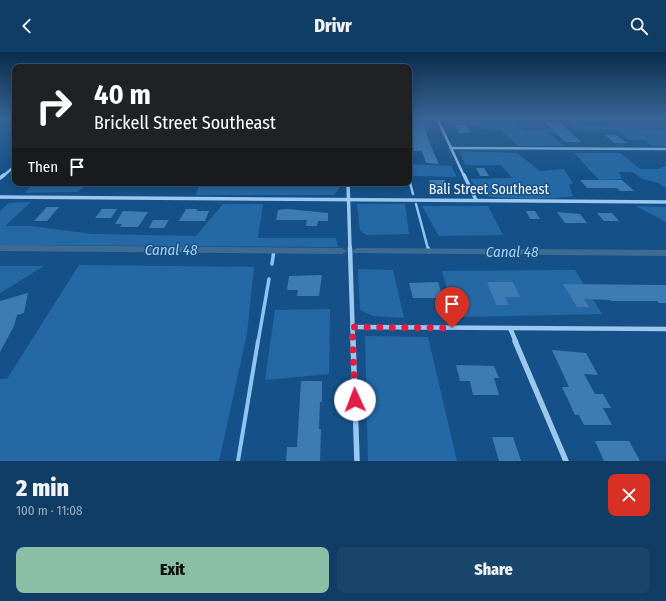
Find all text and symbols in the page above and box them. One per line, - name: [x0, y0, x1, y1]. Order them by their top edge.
- icon: back: [16, 15, 38, 37]
- text: Drivr: [314, 15, 352, 37]
- icon: search: [628, 15, 650, 37]
- text: 40 m: [94, 78, 151, 111]
- icon: right: [28, 80, 80, 132]
- text: Brickell Street Southeast: [94, 112, 276, 134]
- icon: arrive: [66, 156, 88, 178]
- text: Then: [28, 158, 58, 176]
- street label: Bali Street Southeast: [429, 181, 550, 198]
- water label: Canal 48: [145, 241, 198, 259]
- water label: Canal 48: [486, 243, 539, 261]
- pin: [435, 287, 469, 328]
- icon: arrive: [441, 293, 463, 315]
- position arrow: [334, 379, 376, 421]
- text: 2 min: [16, 474, 69, 502]
- button: close: [608, 474, 650, 516]
- text: 100 m · 11:08: [16, 503, 83, 518]
- button: Exit: [16, 547, 329, 593]
- button: Share: [337, 547, 650, 593]

